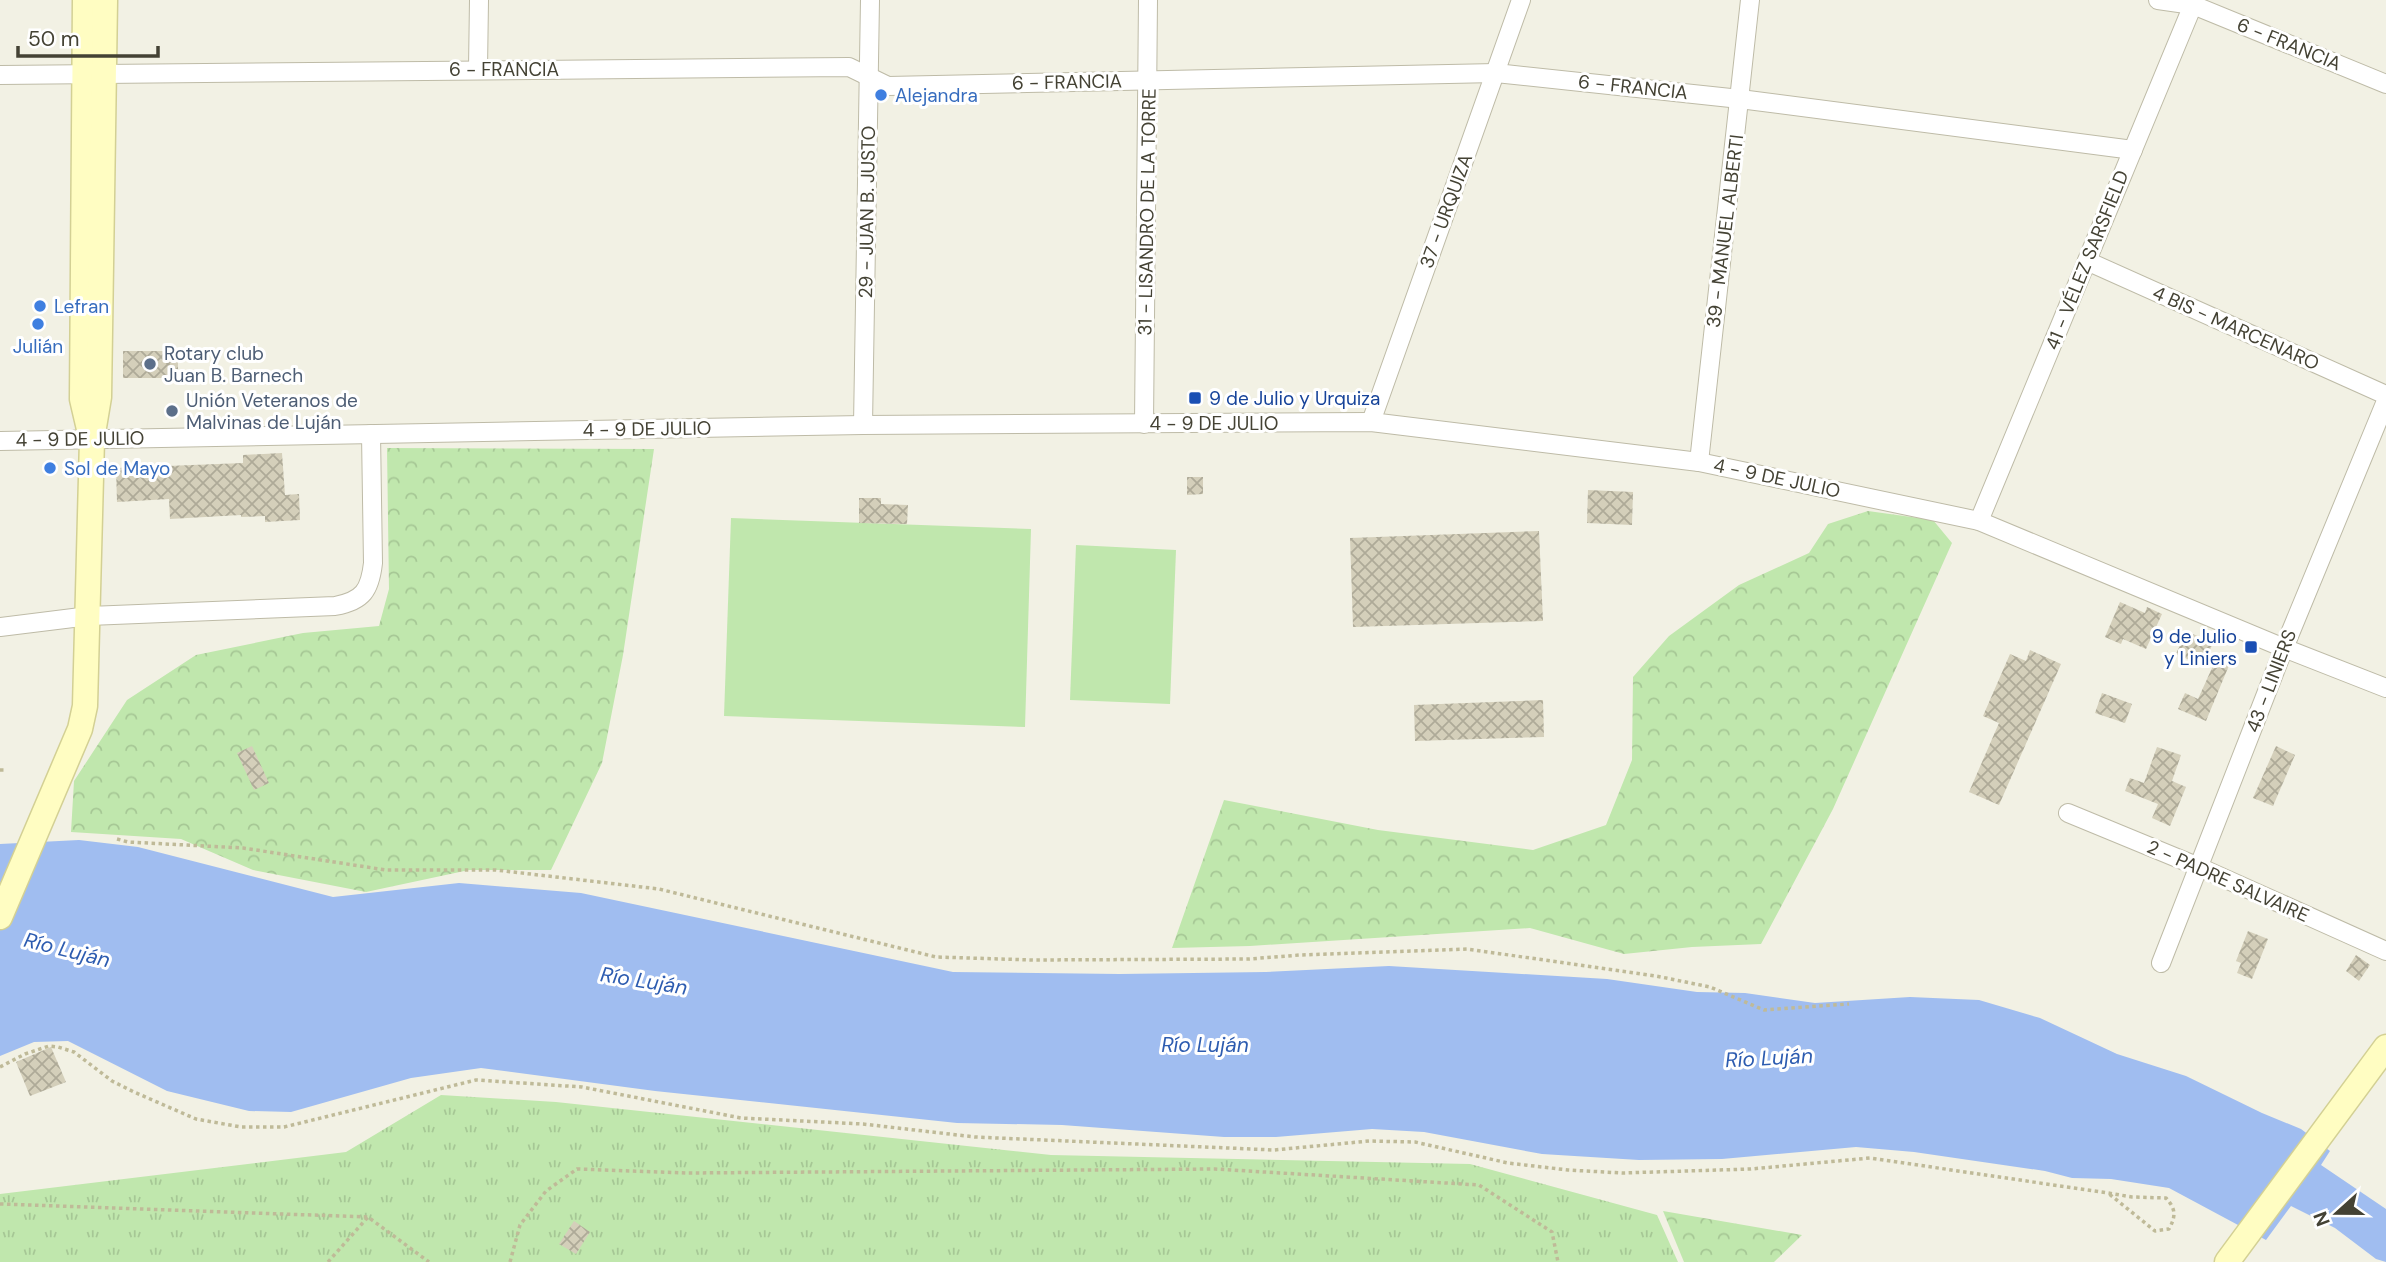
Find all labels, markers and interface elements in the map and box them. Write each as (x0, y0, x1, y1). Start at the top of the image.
street label: 6 - FRANCIA (2233, 12, 2345, 76)
scale bar (18, 14, 158, 58)
text: 50 m (28, 25, 79, 53)
street label: 6 - FRANCIA (449, 57, 559, 82)
street label: 6 - FRANCIA (1012, 69, 1123, 95)
street label: 6 - FRANCIA (1577, 69, 1689, 105)
place label: Alejandra (895, 83, 978, 108)
marker: Alejandra (873, 87, 889, 103)
street label: 31 - LISANDRO DE LA TORRE (1132, 88, 1162, 336)
street label: 29 - JUAN B. JUSTO (853, 125, 881, 299)
street label: 39 - MANUEL ALBERTI (1701, 133, 1749, 329)
street label: 37 - URQUIZA (1414, 150, 1478, 272)
street label: 41 - VÉLEZ SARSFIELD (2039, 166, 2135, 354)
street label: 4 BIS - MARCENARO (2149, 280, 2323, 376)
place label: Lefran (54, 294, 109, 319)
marker: Lefran (32, 298, 48, 314)
marker: Julián (30, 316, 46, 332)
place label: Julián (13, 334, 63, 359)
place label: Rotary club Juan B. Barnech (164, 341, 303, 388)
marker: Rotary club Juan B. Barnech (142, 356, 158, 372)
place label: 9 de Julio y Urquiza (1209, 386, 1380, 411)
place label: Unión Veteranos de Malvinas de Luján (186, 388, 358, 435)
marker: 9 de Julio y Urquiza (1187, 390, 1203, 406)
marker: Unión Veteranos de Malvinas de Luján (164, 403, 180, 419)
street label: 4 - 9 DE JULIO (1150, 411, 1278, 436)
street label: 4 - 9 DE JULIO (582, 415, 712, 443)
street label: 4 - 9 DE JULIO (15, 425, 145, 453)
street label: 4 - 9 DE JULIO (1711, 452, 1843, 504)
place label: Sol de Mayo (64, 456, 170, 481)
marker: Sol de Mayo (42, 460, 58, 476)
place label: 9 de Julio y Liniers (2152, 624, 2237, 671)
street label: 43 - LINIERS (2240, 626, 2302, 736)
marker: 9 de Julio y Liniers (2243, 639, 2259, 655)
street label: 2 - PADRE SALVAIRE (2143, 834, 2313, 928)
water label: Río Luján (21, 926, 113, 974)
water label: Río Luján (598, 960, 690, 1002)
water label: Río Luján (1161, 1031, 1249, 1059)
water label: Río Luján (1724, 1042, 1814, 1074)
north arrow (2302, 1178, 2372, 1248)
text: N (2307, 1208, 2336, 1230)

